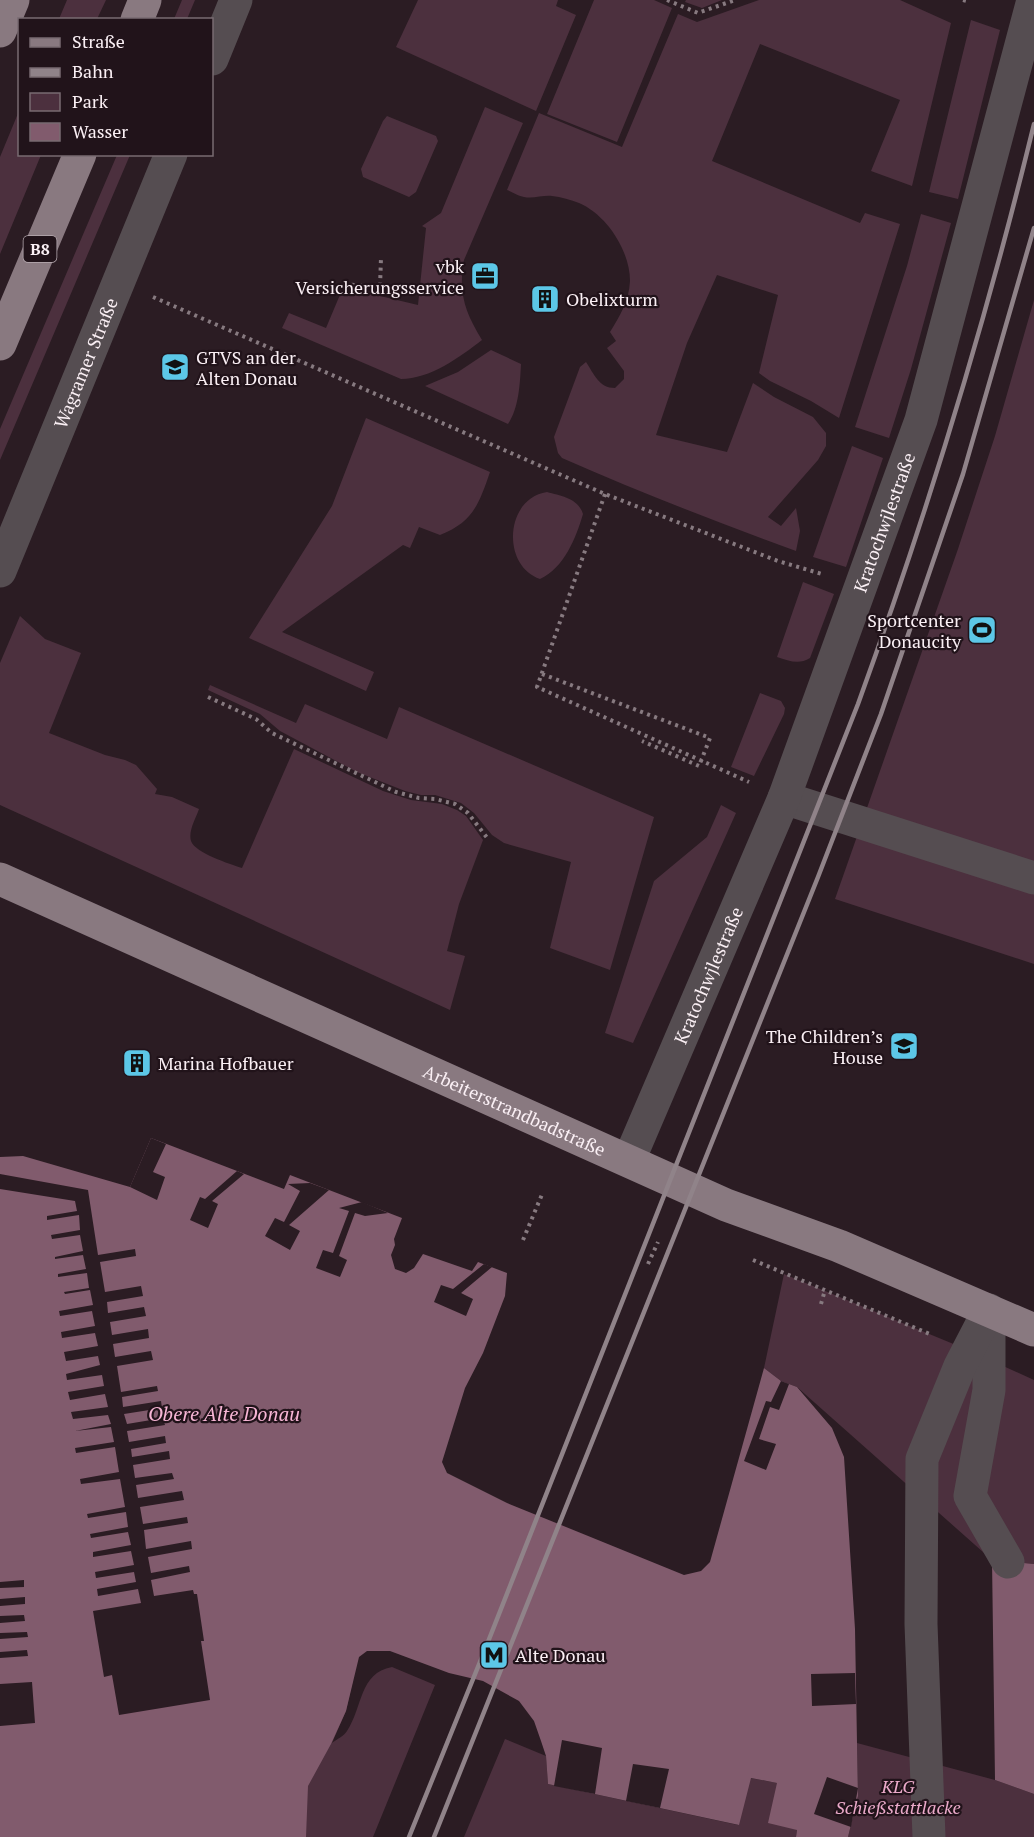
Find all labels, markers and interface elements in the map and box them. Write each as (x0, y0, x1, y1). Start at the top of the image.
legend (18, 18, 213, 156)
text: Straße (72, 29, 125, 53)
text: Bahn (72, 59, 114, 83)
text: Park (72, 89, 109, 113)
text: Wasser (72, 119, 128, 143)
road number: B8 (24, 236, 57, 262)
place label: vbk Versicherungsservice (295, 254, 465, 299)
office icon: vbk Versicherungsservice (469, 260, 501, 292)
building icon: Obelixturm (529, 283, 561, 315)
place label: Obelixturm (566, 287, 658, 311)
street label: Wagramer Straße (48, 294, 123, 432)
place label: GTVS an der Alten Donau (196, 345, 297, 390)
school or university icon: GTVS an der Alten Donau (159, 351, 191, 383)
street label: Kratochwjlestraße (848, 449, 920, 596)
place label: Sportcenter Donaucity (867, 608, 962, 653)
sports icon: Sportcenter Donaucity (966, 614, 998, 646)
street label: Kratochwjlestraße (668, 903, 748, 1048)
place label: The Children’s House (766, 1024, 883, 1069)
school or university icon: The Children’s House (888, 1030, 920, 1062)
building icon: Marina Hofbauer (121, 1047, 153, 1079)
place label: Marina Hofbauer (158, 1051, 294, 1075)
street label: Arbeiterstrandbadstraße (420, 1059, 609, 1161)
water label: Obere Alte Donau (148, 1400, 300, 1427)
metro station icon: Alte Donau (478, 1639, 510, 1671)
place label: Alte Donau (515, 1643, 606, 1667)
park label: KLG Schießstattlacke (835, 1774, 961, 1819)

